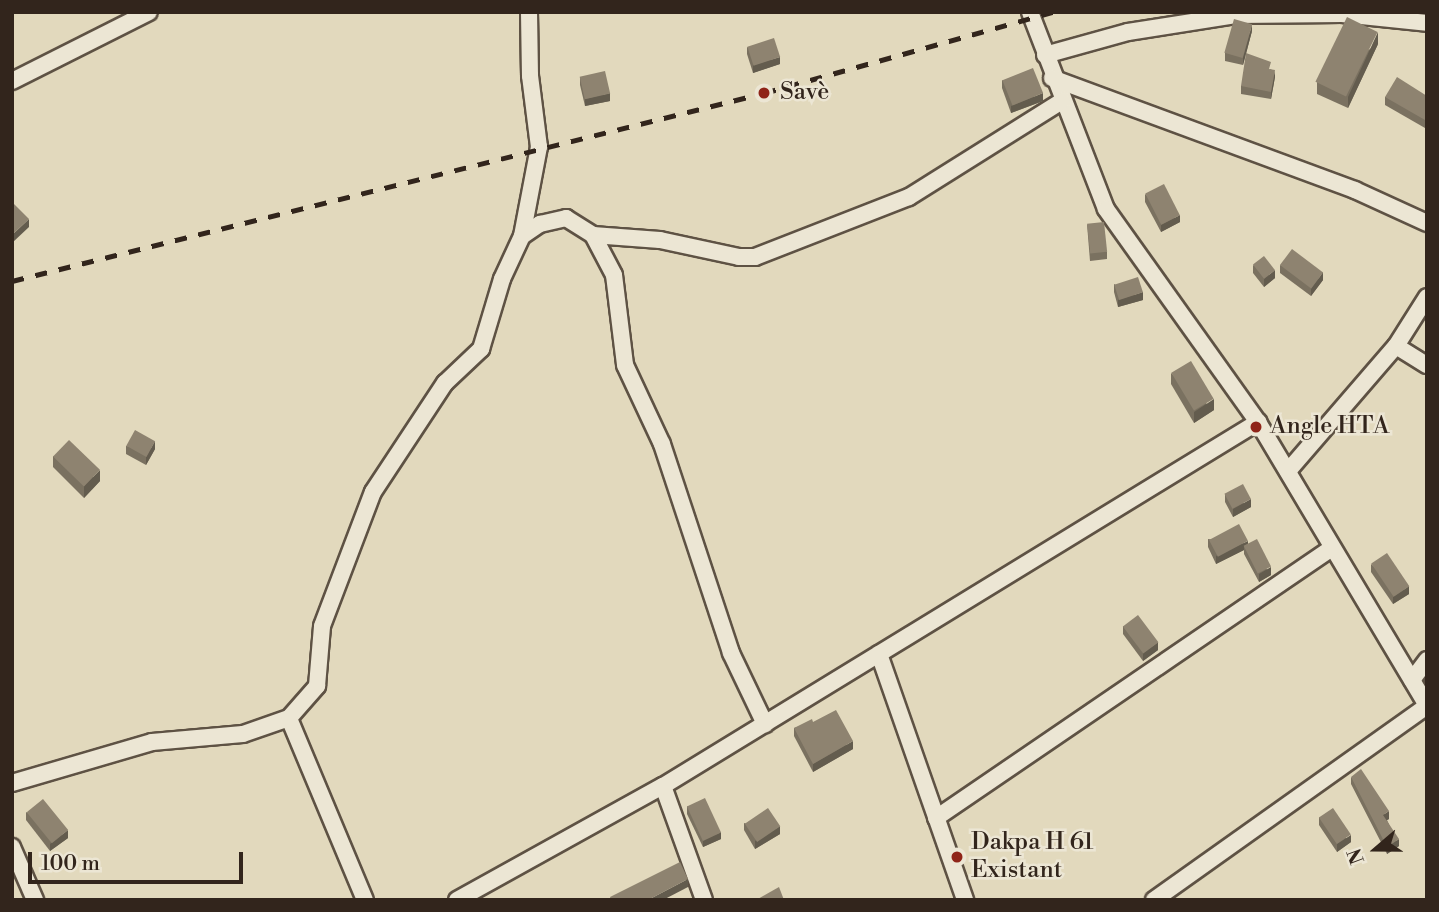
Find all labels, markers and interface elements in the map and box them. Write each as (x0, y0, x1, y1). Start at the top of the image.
place label: Savè (780, 79, 829, 107)
marker: Savè (754, 83, 774, 103)
place label: Angle HTA (1270, 413, 1389, 441)
marker: Angle HTA (1248, 419, 1264, 435)
north arrow (1341, 814, 1411, 884)
place label: Dakpa H 61 Existant (971, 829, 1094, 885)
scale bar (32, 838, 247, 882)
text: N (1342, 845, 1370, 867)
marker: Dakpa H 61 Existant (949, 849, 965, 865)
text: 100 m (41, 851, 100, 877)

